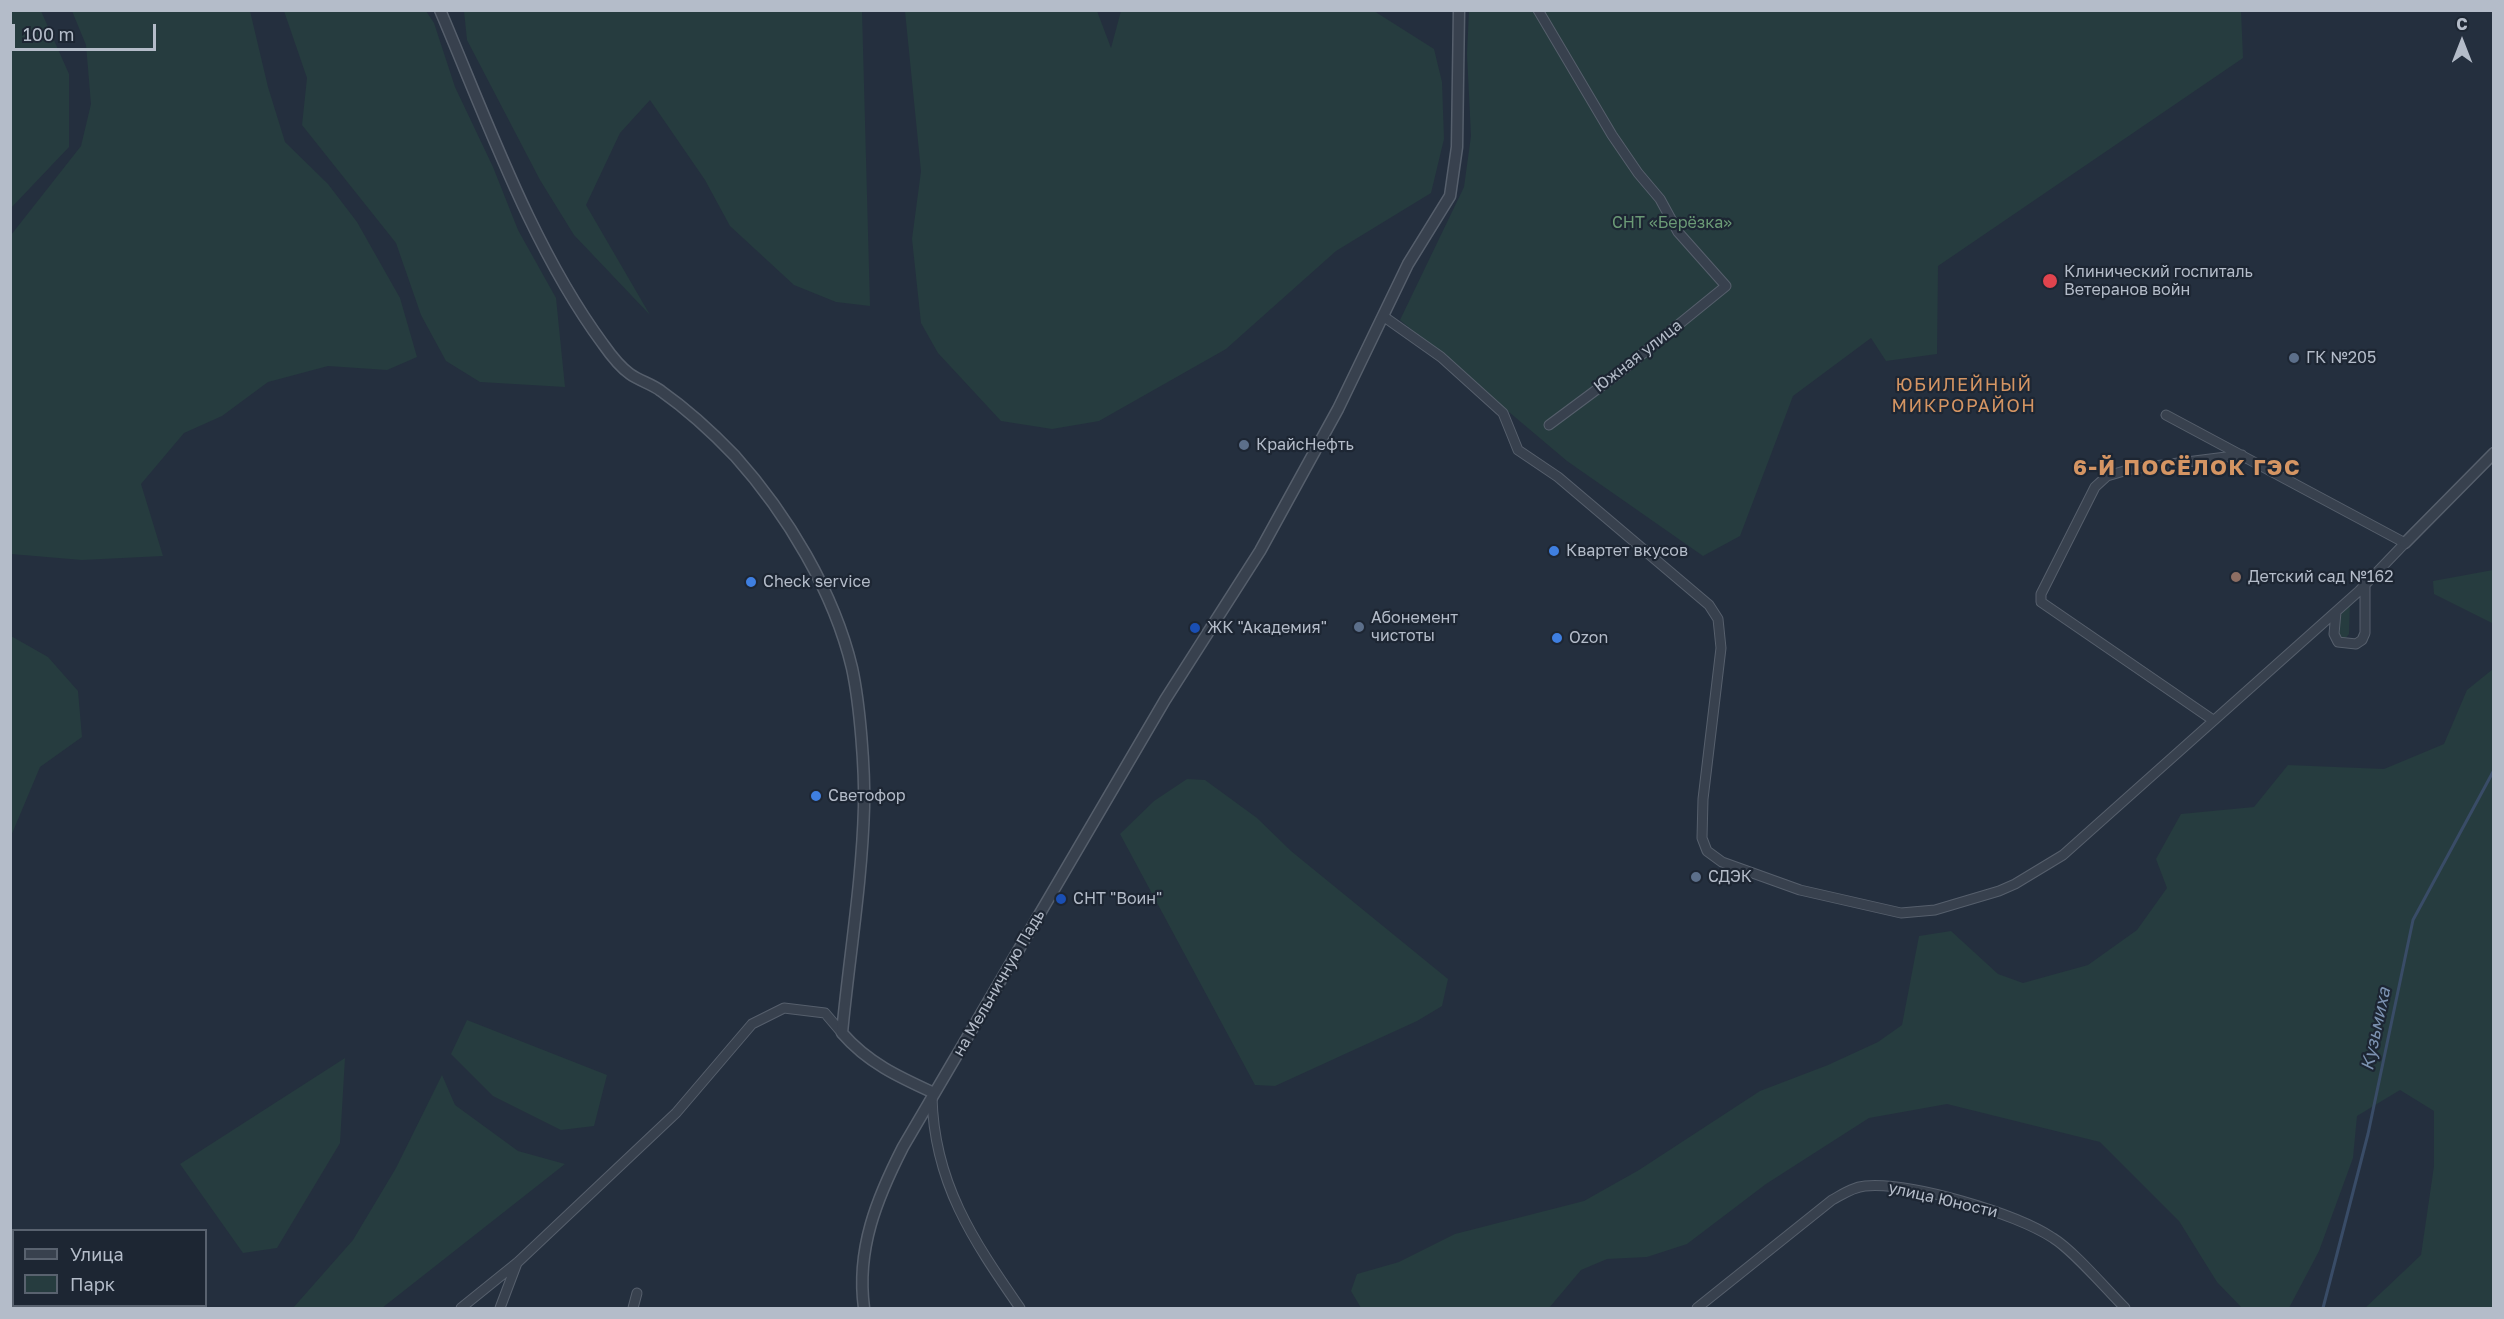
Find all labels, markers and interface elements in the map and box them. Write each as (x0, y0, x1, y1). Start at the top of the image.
scale bar (15, 12, 159, 50)
north arrow (2432, 12, 2492, 72)
text: С (2456, 14, 2468, 34)
text: 100 m (23, 23, 74, 45)
park label: СНТ «Берёзка» (1612, 213, 1732, 233)
place label: Клинический госпиталь Ветеранов войн (2064, 262, 2253, 300)
marker: Клинический госпиталь Ветеранов войн (2041, 272, 2059, 290)
street label: Южная улица (1590, 316, 1686, 396)
place label: ГК №205 (2306, 348, 2376, 368)
marker: ГК №205 (2287, 351, 2301, 365)
district label: ЮБИЛЕЙНЫЙ МИКРОРАЙОН (1892, 374, 2036, 416)
place label: КрайсНефть (1256, 435, 1354, 455)
marker: КрайсНефть (1237, 438, 1251, 452)
district label: 6-Й ПОСЁЛОК ГЭС (2073, 455, 2301, 481)
place label: Квартет вкусов (1566, 541, 1688, 561)
marker: Квартет вкусов (1547, 544, 1561, 558)
place label: Детский сад №162 (2248, 567, 2393, 587)
marker: Детский сад №162 (2229, 570, 2243, 584)
place label: Check service (763, 572, 870, 592)
marker: Check service (744, 575, 758, 589)
place label: Абонемент чистоты (1371, 608, 1458, 646)
place label: ЖК "Академия" (1207, 618, 1327, 638)
marker: Абонемент чистоты (1352, 620, 1366, 634)
marker: ЖК "Академия" (1188, 621, 1202, 635)
place label: Ozon (1569, 628, 1608, 648)
marker: Ozon (1550, 631, 1564, 645)
place label: Светофор (828, 786, 906, 806)
marker: Светофор (809, 789, 823, 803)
place label: СДЭК (1708, 867, 1752, 887)
marker: СДЭК (1689, 870, 1703, 884)
place label: СНТ "Воин" (1073, 889, 1162, 909)
marker: СНТ "Воин" (1054, 892, 1068, 906)
street label: на Мельничную Падь (949, 906, 1049, 1060)
water label: Кузьмиха (2357, 986, 2395, 1072)
street label: улица Юности (1886, 1178, 2000, 1222)
legend (12, 1229, 207, 1307)
text: Улица (70, 1243, 124, 1265)
text: Парк (70, 1273, 115, 1295)

